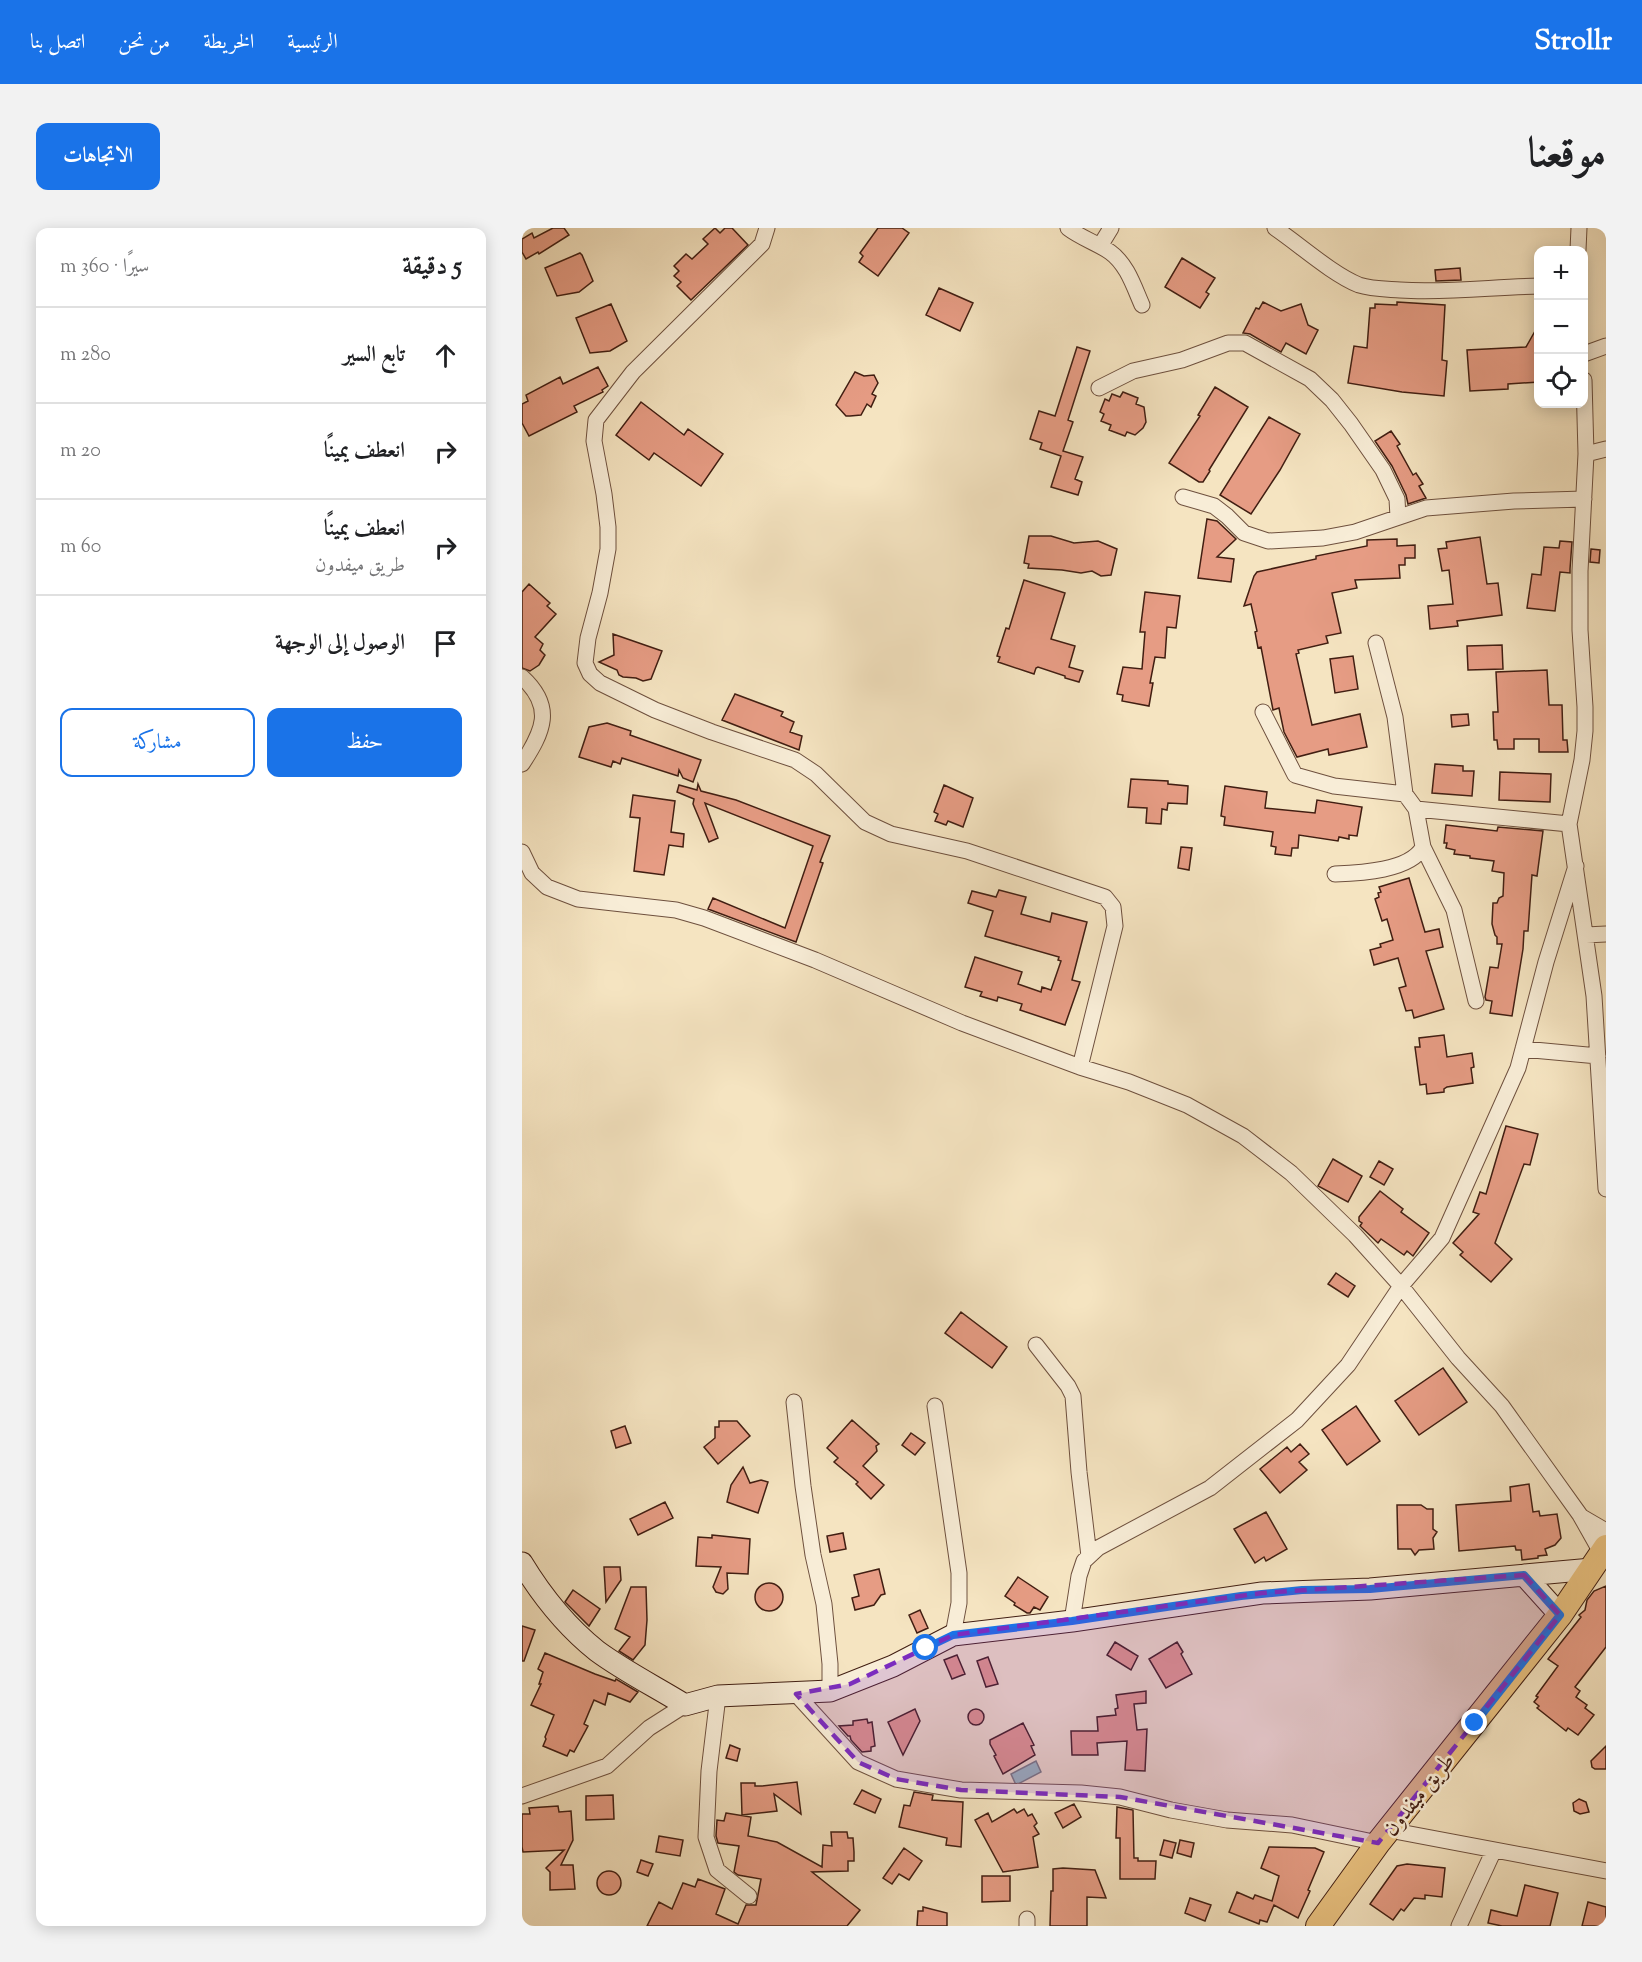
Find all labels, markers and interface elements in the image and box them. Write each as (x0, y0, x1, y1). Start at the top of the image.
text: Strollr (1534, 22, 1612, 62)
text: اتصل بنا (30, 28, 85, 58)
text: من نحن (118, 28, 170, 58)
text: الخريطة (203, 28, 254, 58)
text: الرئيسية (287, 28, 338, 58)
button: الاتجاهات (36, 123, 160, 190)
text: موقعنا (1528, 126, 1606, 186)
map controls (1534, 246, 1588, 408)
button: + (1534, 246, 1588, 300)
text: 5 دقيقة (402, 249, 462, 286)
text: سيرًا · 360 m (60, 253, 149, 282)
button: − (1534, 300, 1588, 354)
icon: ahead (429, 339, 462, 372)
text: تابع السير (343, 340, 405, 372)
text: 280 m (60, 341, 111, 370)
button: locate (1534, 354, 1588, 408)
icon: right (429, 435, 462, 468)
text: انعطف يمينًا (324, 436, 405, 468)
text: 20 m (60, 437, 101, 466)
text: انعطف يمينًا (324, 514, 405, 546)
icon: right (429, 531, 462, 564)
text: 60 m (60, 533, 101, 562)
text: طريق ميفدون (315, 552, 405, 581)
icon: arrive (429, 627, 462, 660)
text: الوصول إلى الوجهة (275, 628, 405, 660)
button: مشاركة (60, 708, 255, 777)
button: حفظ (267, 708, 462, 777)
route start (912, 1634, 938, 1660)
route end (1461, 1709, 1487, 1735)
street label: طريق ميفدون (1377, 1747, 1464, 1844)

